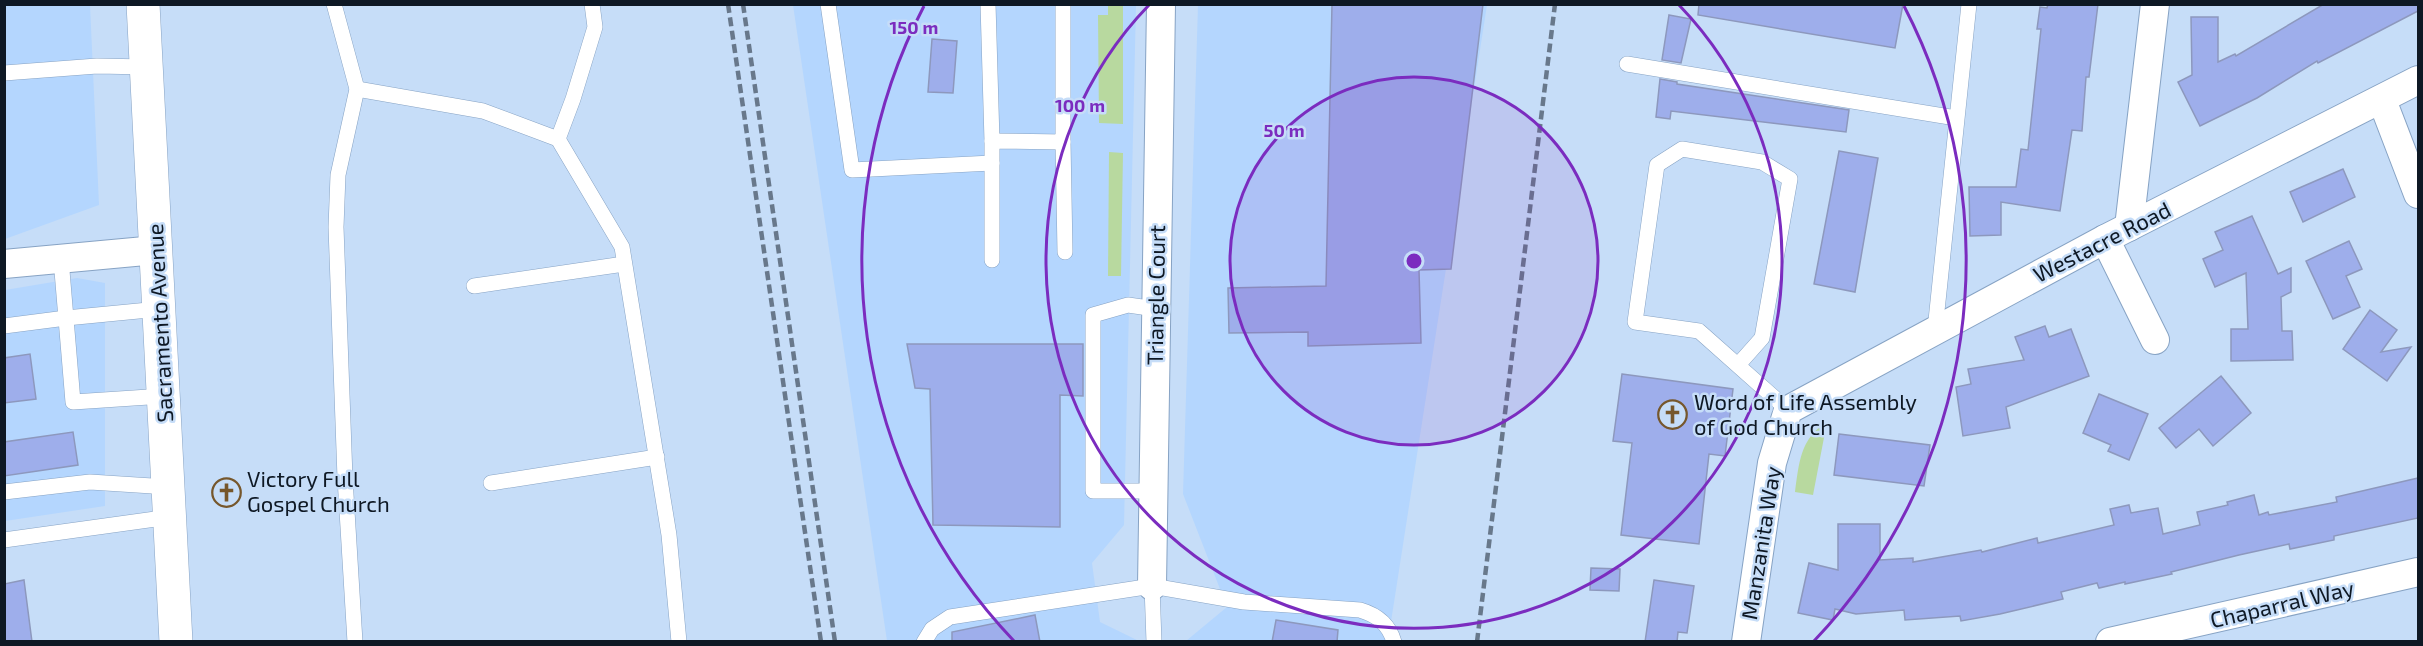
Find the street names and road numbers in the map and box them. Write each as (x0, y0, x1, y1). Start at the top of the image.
street label: Westacre Road (2029, 195, 2175, 287)
street label: Sacramento Avenue (141, 223, 177, 423)
street label: Triangle Court (1141, 225, 1169, 365)
street label: Manzanita Way (1735, 464, 1785, 621)
street label: Chaparral Way (2207, 574, 2357, 632)

